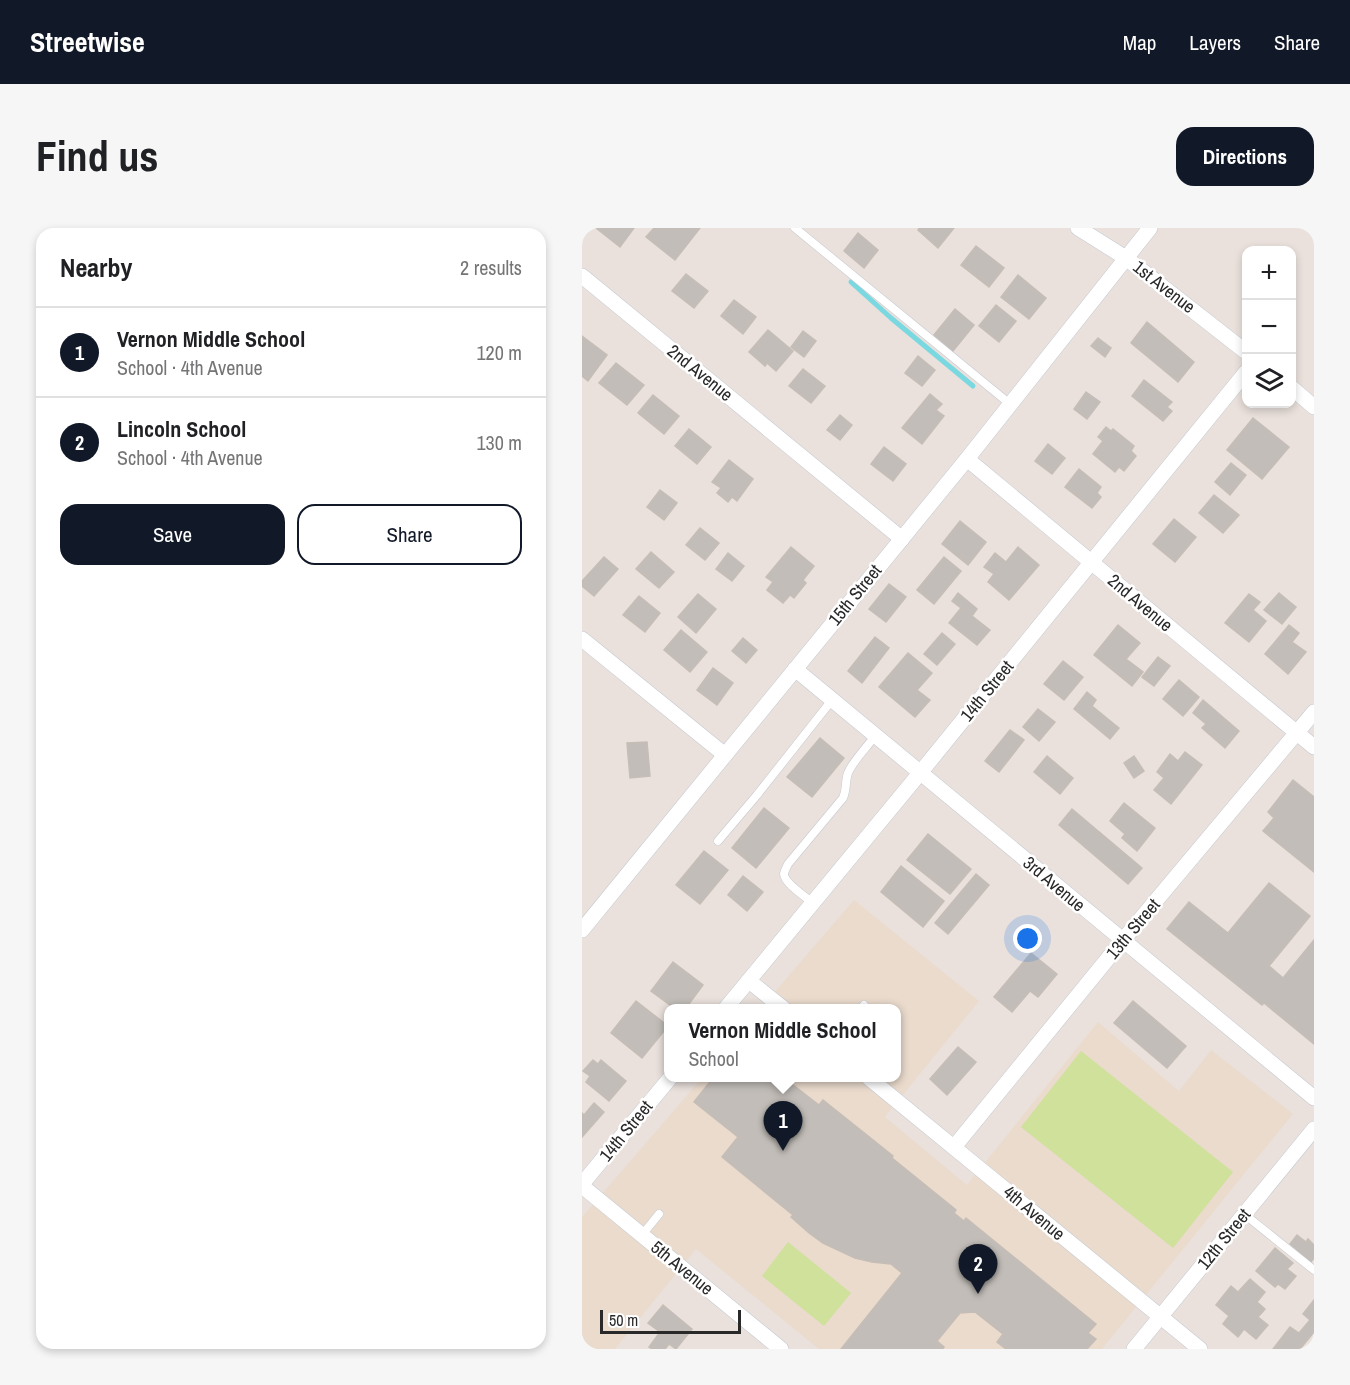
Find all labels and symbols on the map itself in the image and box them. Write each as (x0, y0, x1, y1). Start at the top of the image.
street label: 1st Avenue (1128, 254, 1201, 319)
street label: 2nd Avenue (662, 338, 738, 407)
street label: 15th Street (822, 559, 887, 631)
street label: 2nd Avenue (1103, 568, 1178, 637)
street label: 14th Street (954, 655, 1019, 727)
street label: 3rd Avenue (1018, 850, 1091, 917)
street label: 13th Street (1100, 893, 1165, 964)
your location (1013, 924, 1042, 953)
street label: 14th Street (593, 1095, 658, 1167)
pin: 1 (764, 1102, 802, 1151)
street label: 4th Avenue (998, 1179, 1071, 1246)
street label: 12th Street (1191, 1203, 1256, 1275)
street label: 5th Avenue (646, 1235, 719, 1300)
pin: 2 (958, 1244, 998, 1294)
scale bar (600, 1307, 741, 1334)

